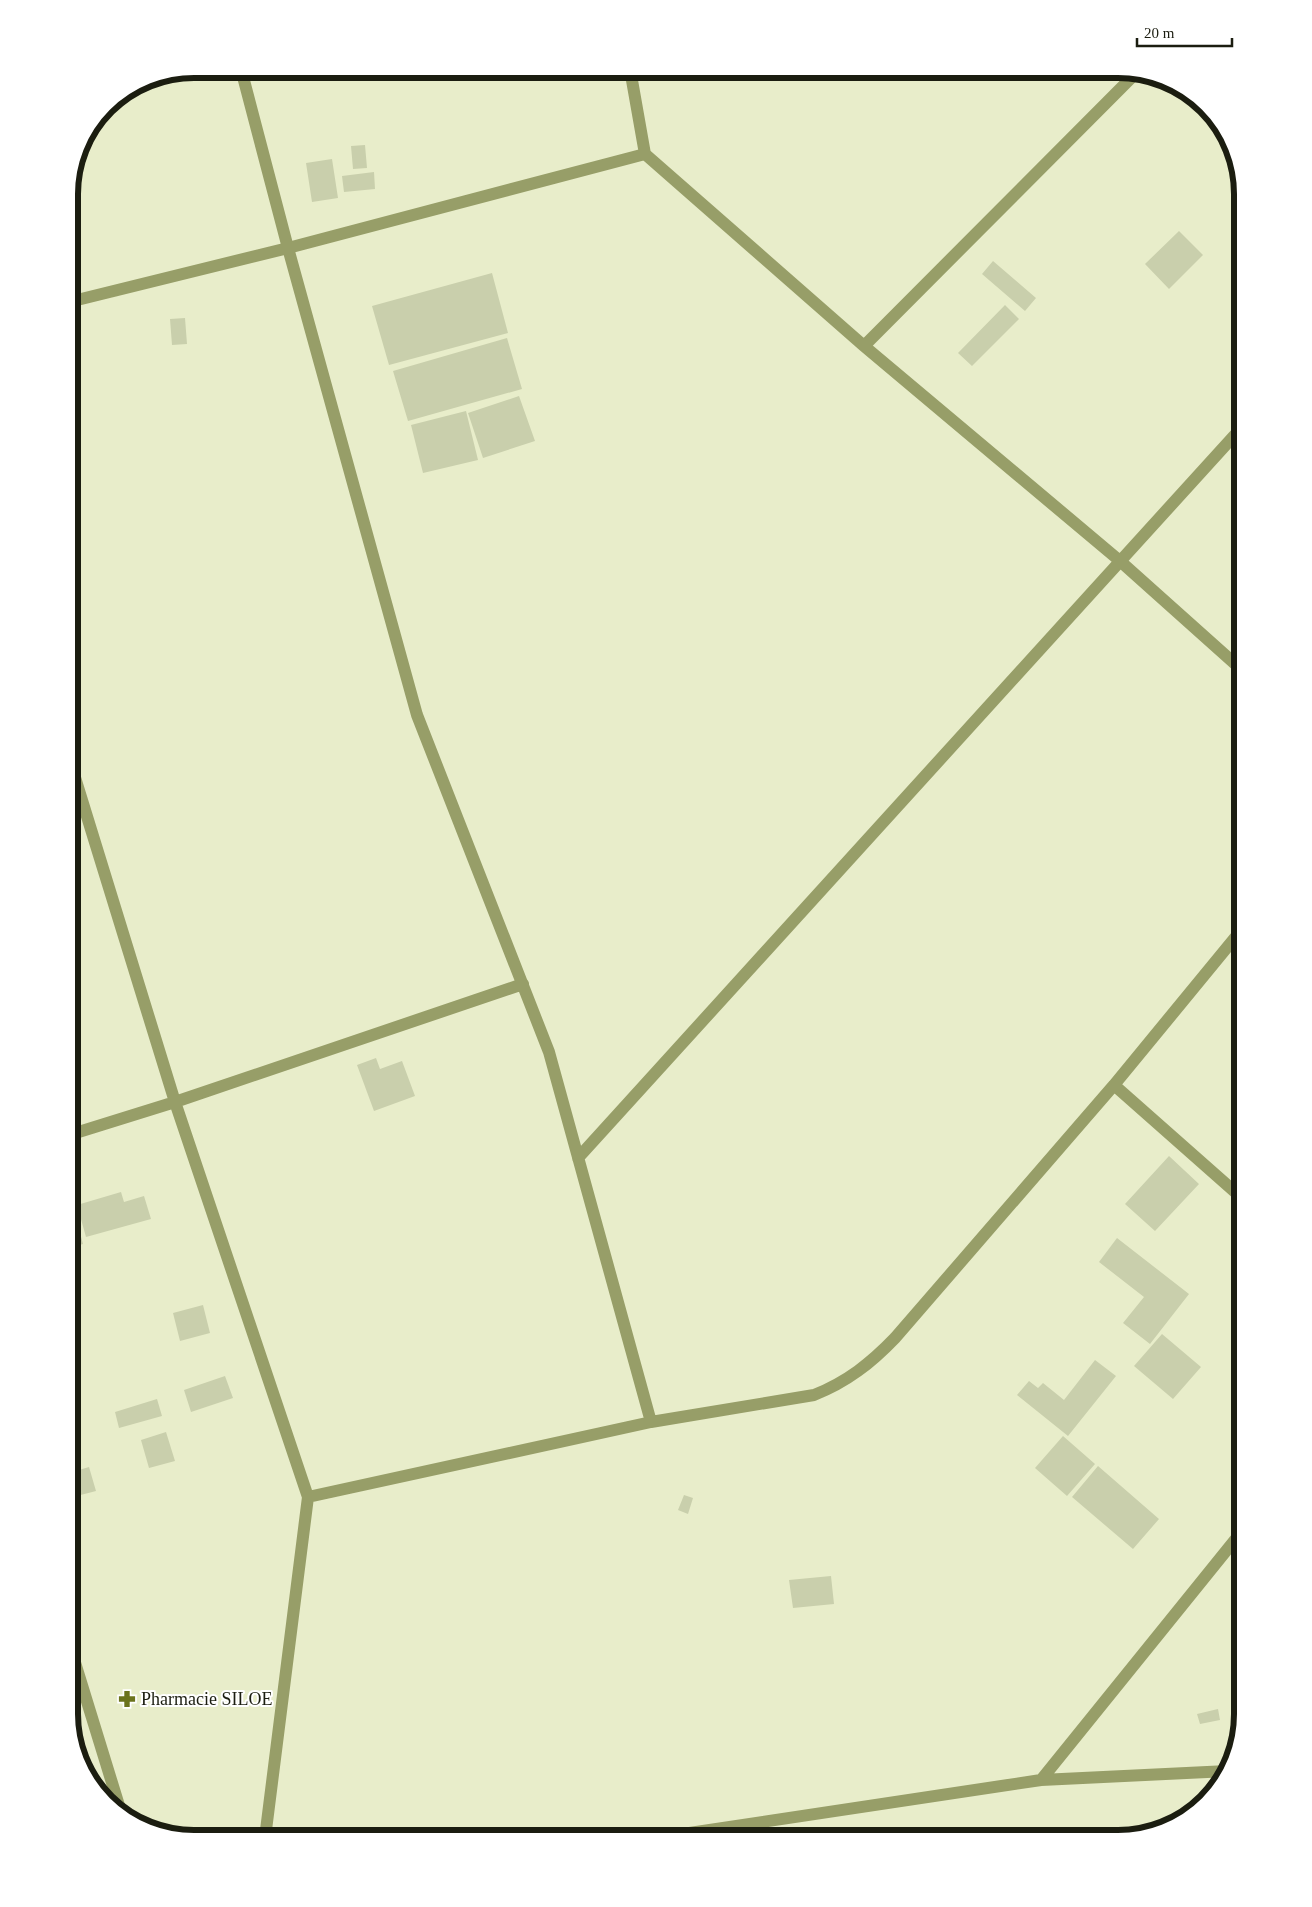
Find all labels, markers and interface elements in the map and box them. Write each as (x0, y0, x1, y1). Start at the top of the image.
scale bar (1137, 15, 1232, 47)
text: 20 m (1144, 25, 1175, 41)
pharmacy icon: Pharmacie SILOE (117, 1689, 137, 1709)
place label: Pharmacie SILOE (141, 1689, 272, 1709)

